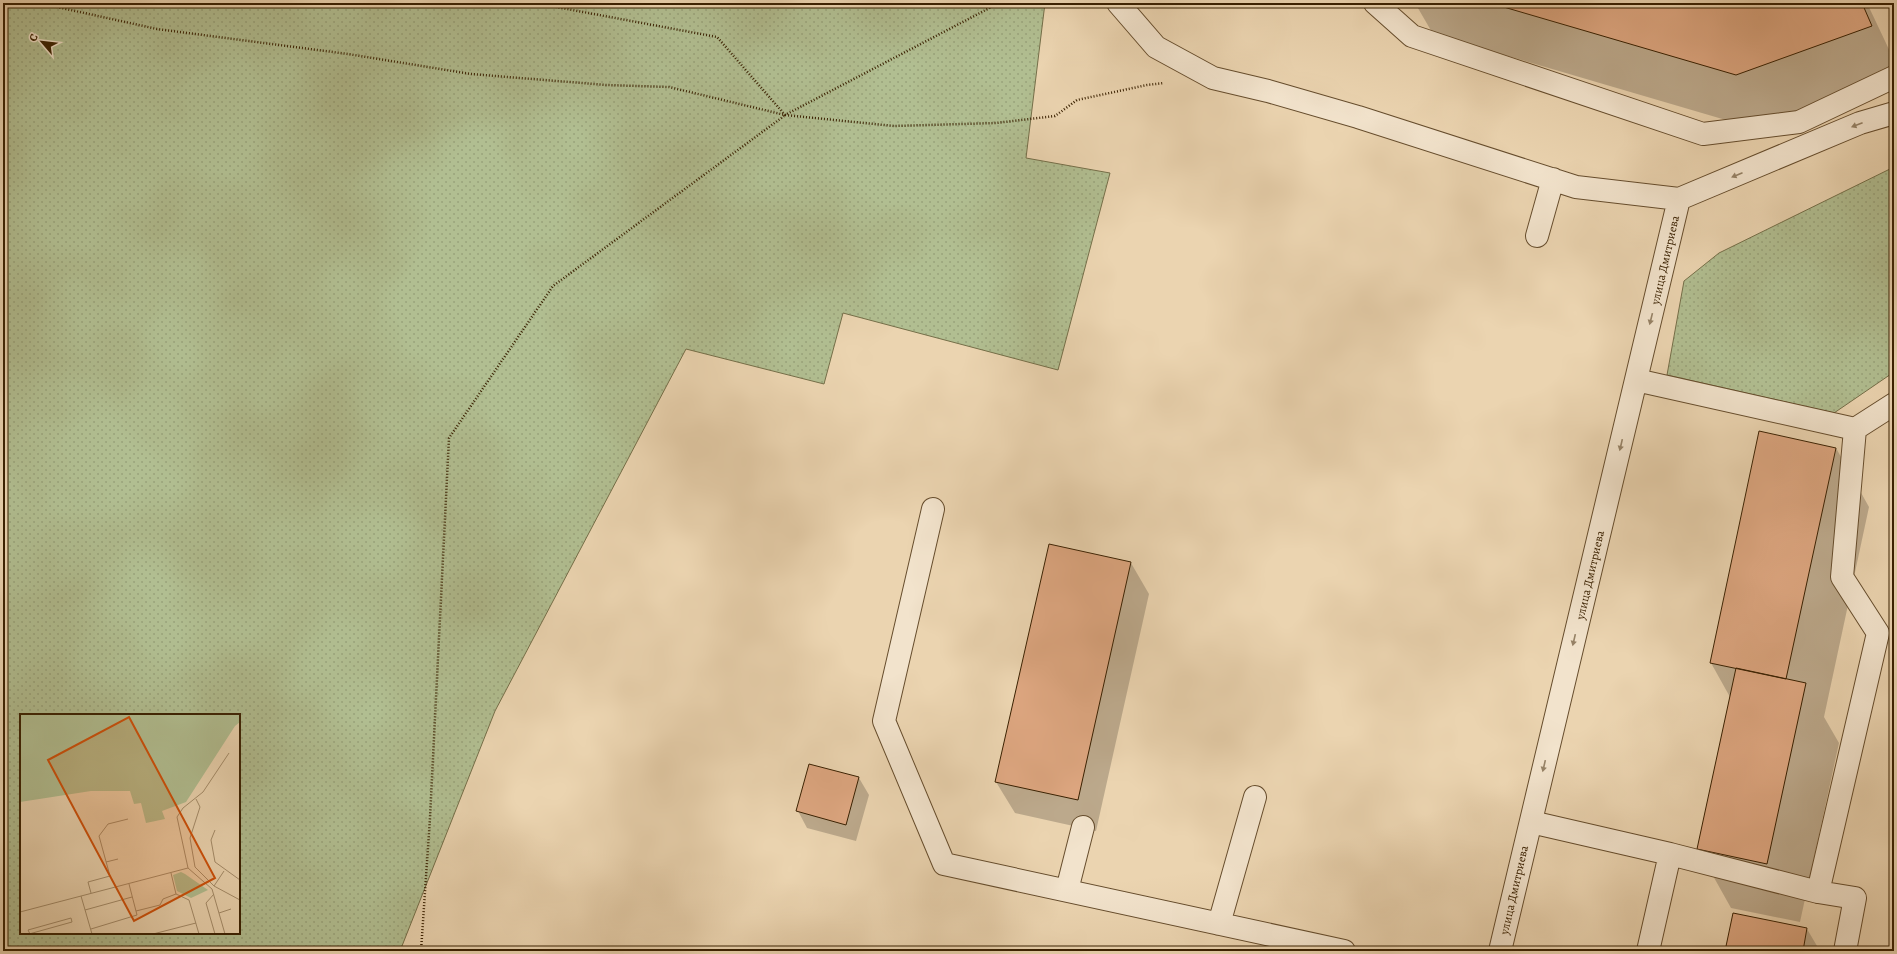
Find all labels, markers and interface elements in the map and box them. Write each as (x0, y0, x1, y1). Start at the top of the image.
north arrow (22, 22, 62, 62)
text: С (25, 31, 42, 44)
one-way arrow (1850, 122, 1862, 128)
one-way arrow (1730, 172, 1742, 178)
street label: улица Дмитриева (1647, 213, 1683, 307)
one-way arrow (1648, 313, 1654, 325)
one-way arrow (1617, 439, 1623, 451)
street label: улица Дмитриева (1572, 528, 1608, 622)
one-way arrow (1571, 633, 1577, 646)
inset map (20, 714, 240, 934)
one-way arrow (1541, 760, 1547, 772)
street label: улица Дмитриева (1496, 843, 1532, 937)

